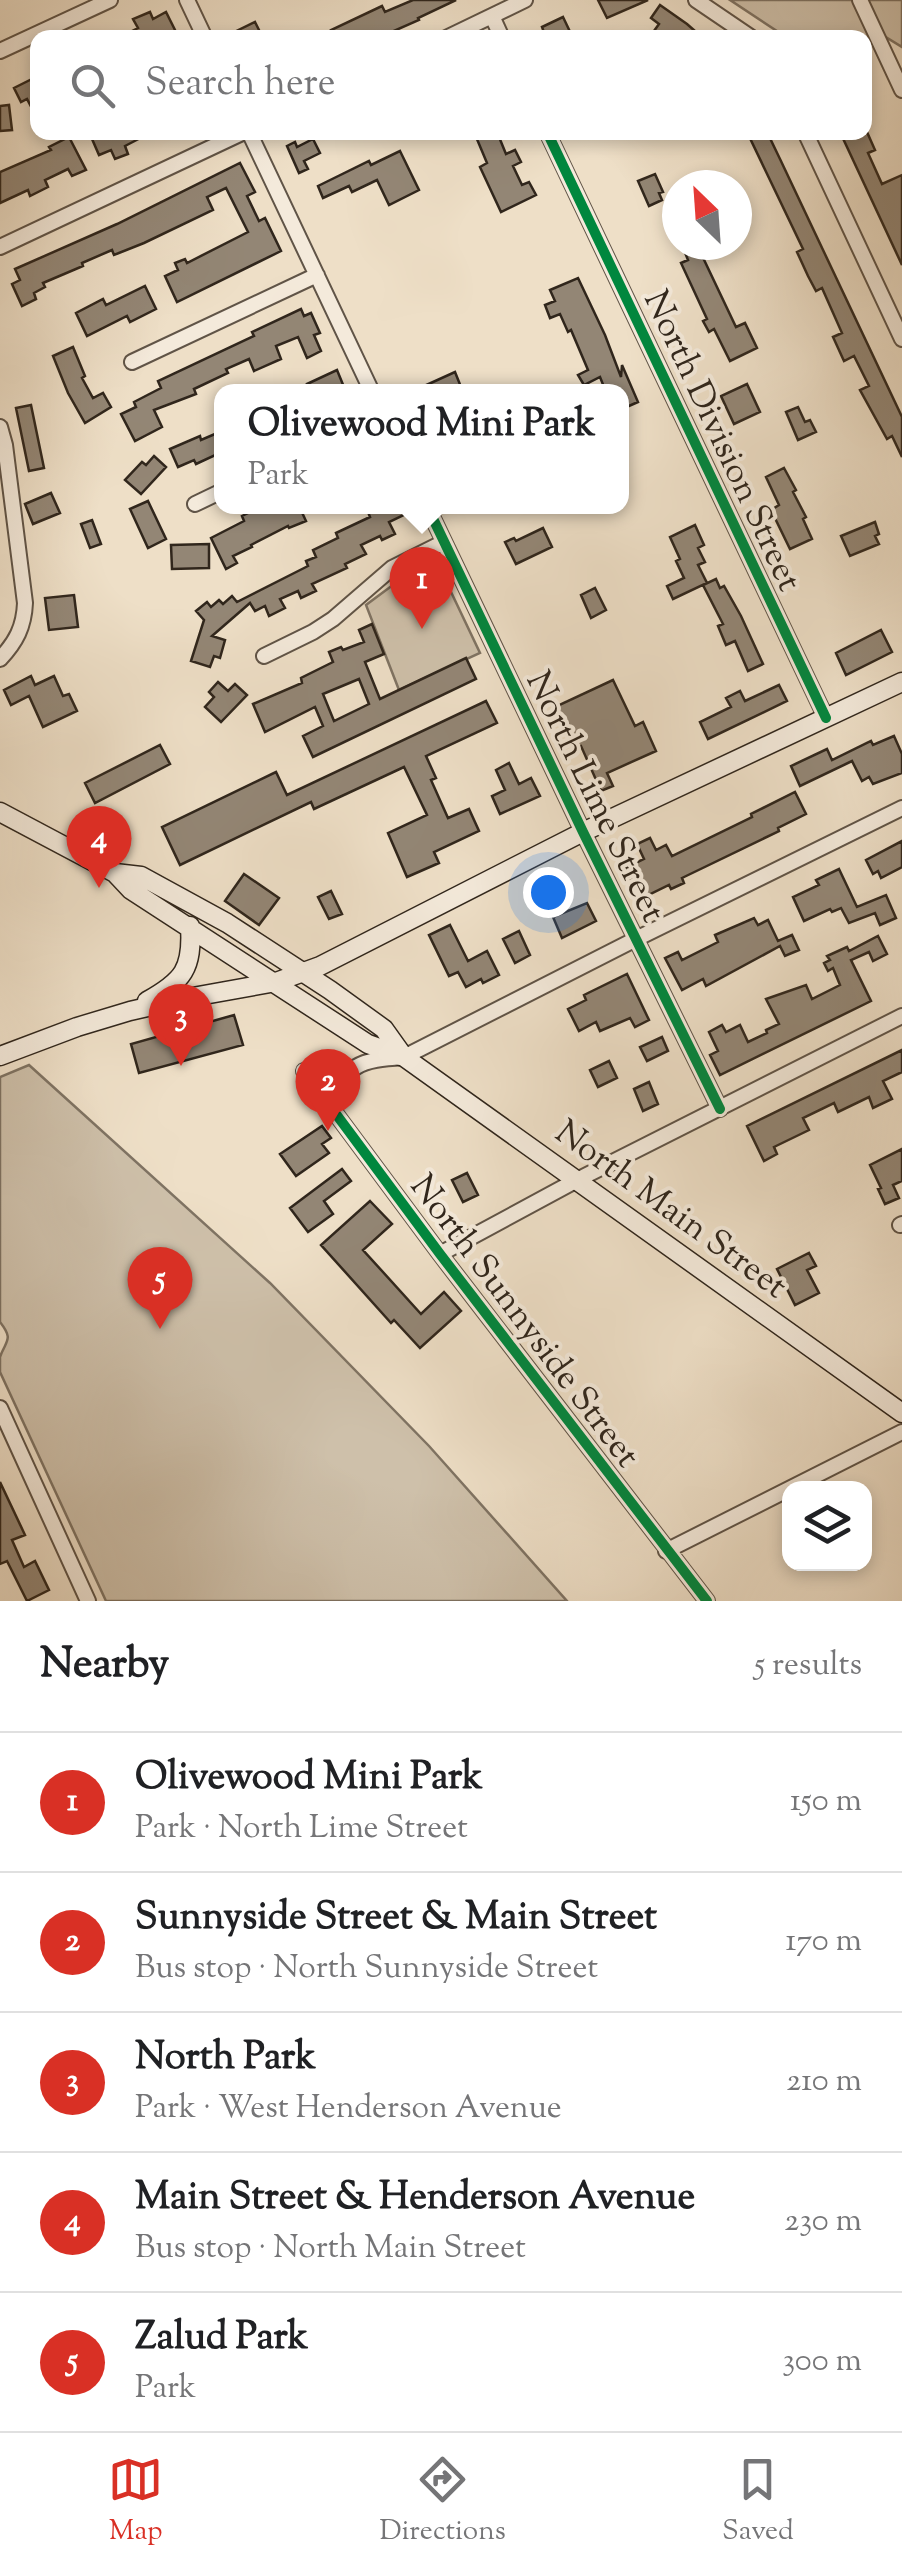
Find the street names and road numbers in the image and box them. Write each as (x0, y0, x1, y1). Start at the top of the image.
street label: North Division Street (629, 283, 813, 600)
street label: North Lime Street (511, 663, 677, 932)
street label: North Main Street (543, 1109, 797, 1313)
street label: North Sunnyside Street (396, 1165, 651, 1479)

